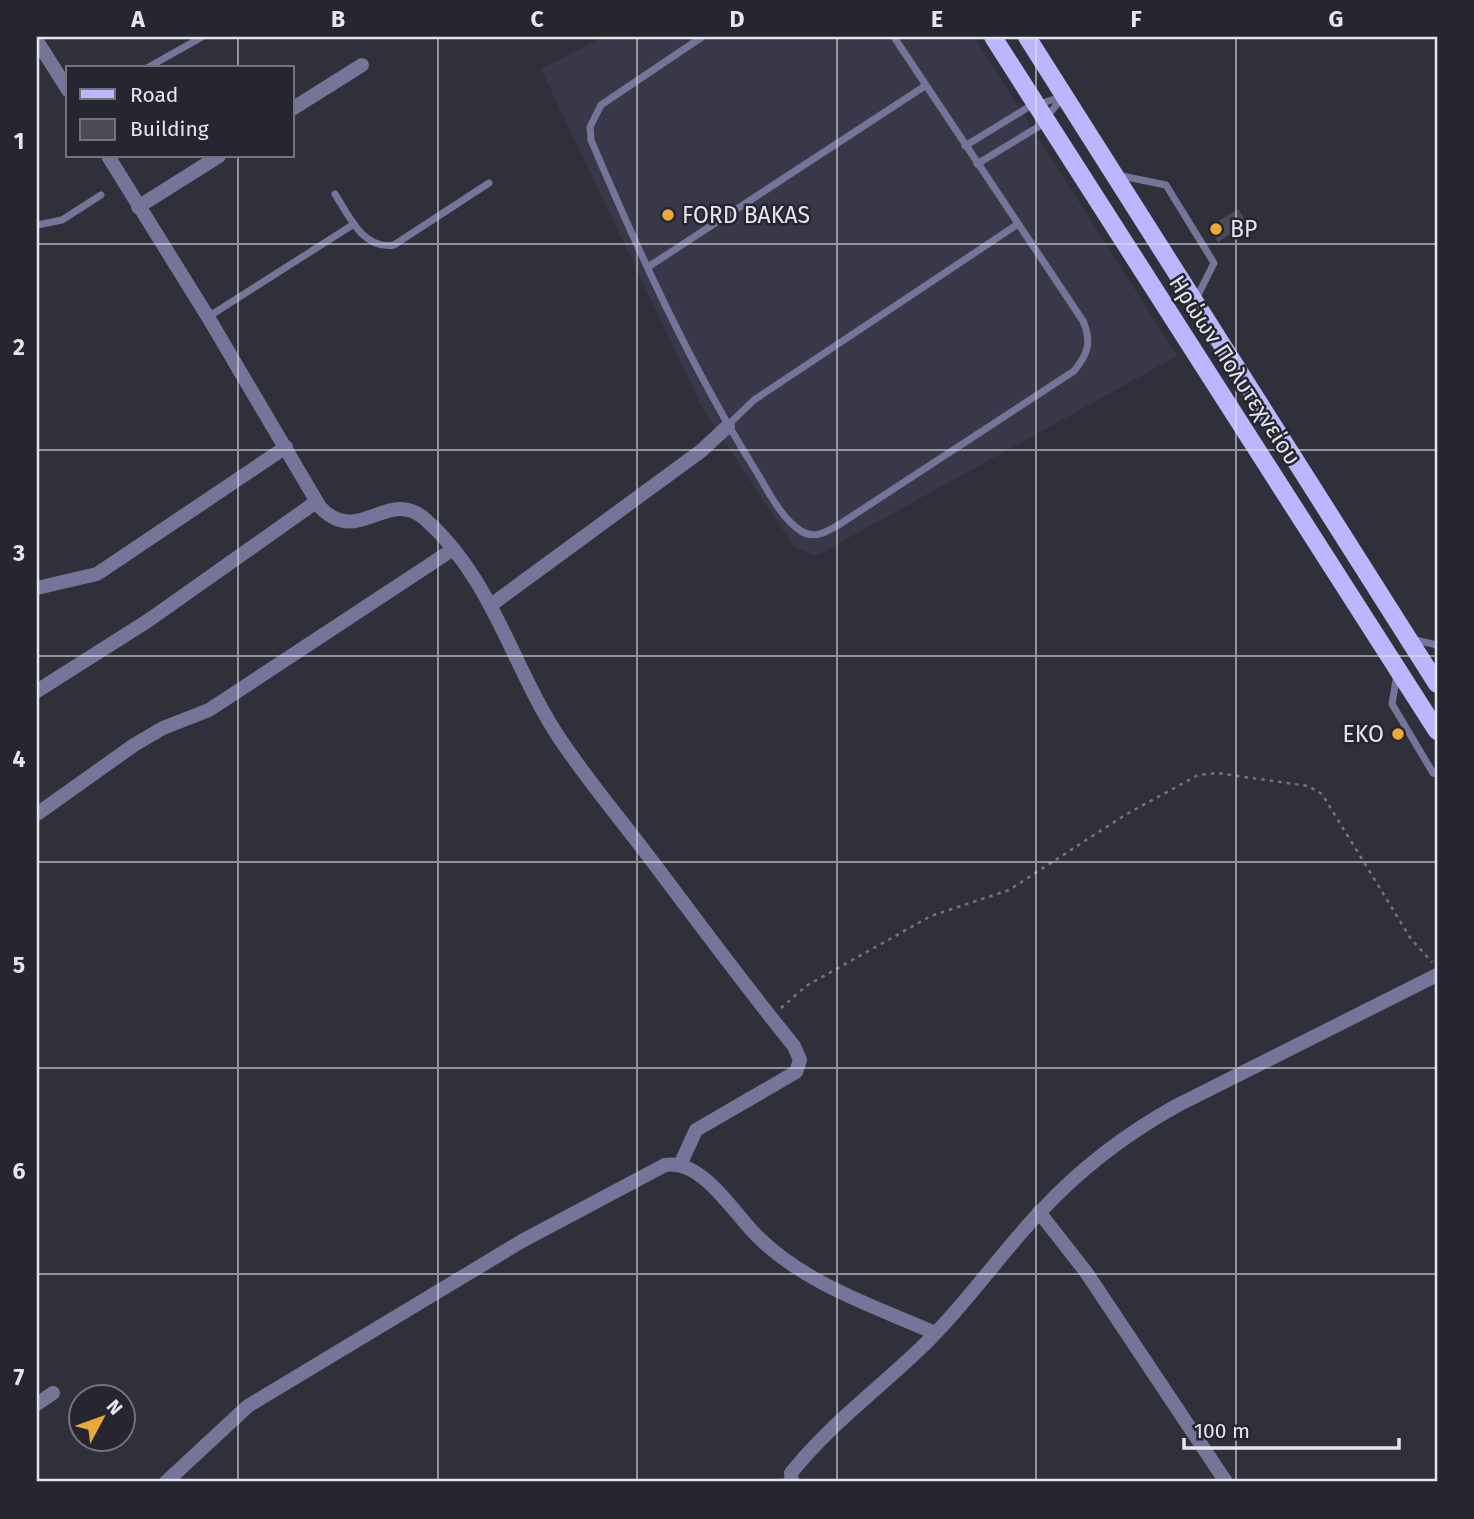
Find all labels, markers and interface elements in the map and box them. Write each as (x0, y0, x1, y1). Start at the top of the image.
text: A (130, 5, 145, 33)
text: B (331, 5, 345, 33)
text: C (530, 5, 544, 33)
text: D (730, 5, 745, 33)
text: E (931, 5, 943, 33)
text: F (1130, 5, 1142, 33)
text: G (1329, 5, 1343, 33)
legend (66, 66, 294, 158)
text: Road (130, 82, 178, 108)
text: Building (130, 116, 209, 142)
text: 1 (14, 127, 24, 155)
place label: FORD BAKAS (682, 201, 810, 229)
marker: FORD BAKAS (660, 207, 676, 223)
place label: BP (1230, 215, 1257, 243)
marker: BP (1208, 221, 1224, 237)
street label: Ηρώων Πολυτεχνείου (1163, 270, 1307, 470)
text: 2 (13, 333, 25, 361)
text: 3 (12, 539, 25, 567)
place label: EKO (1343, 720, 1384, 748)
marker: EKO (1390, 726, 1406, 742)
text: 4 (13, 745, 26, 773)
text: 5 (13, 951, 25, 979)
text: 6 (13, 1157, 26, 1185)
text: 7 (14, 1363, 25, 1391)
north arrow (66, 1382, 136, 1452)
text: N (102, 1395, 127, 1419)
scale bar (1184, 1407, 1399, 1451)
text: 100 m (1194, 1418, 1250, 1444)

